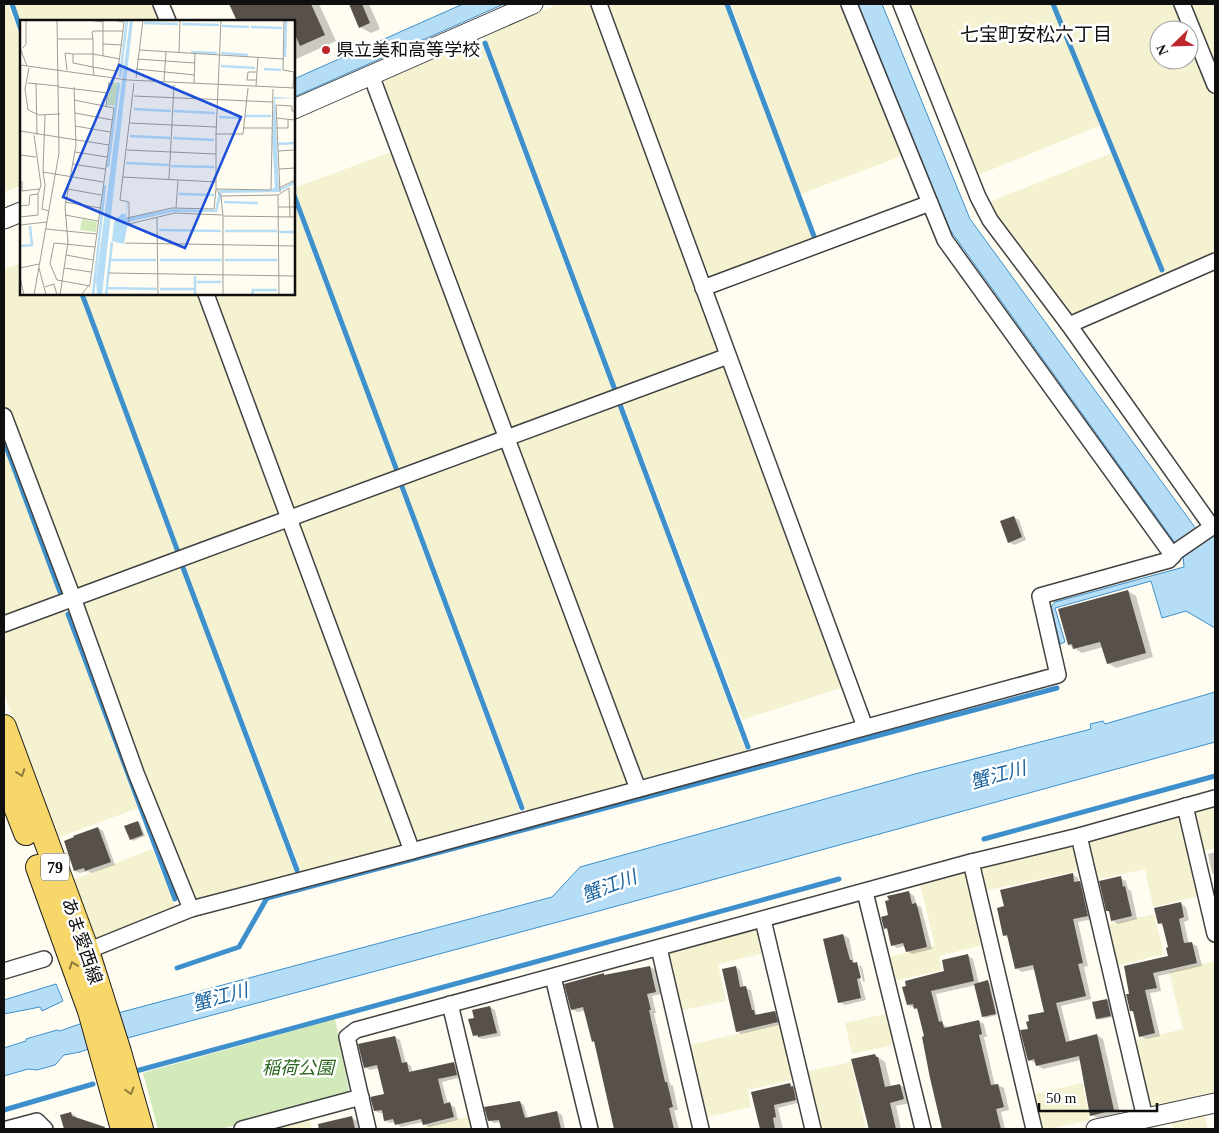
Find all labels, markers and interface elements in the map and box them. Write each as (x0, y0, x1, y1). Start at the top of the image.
inset map (20, 20, 295, 295)
north arrow (1149, 20, 1199, 70)
district label: 七宝町安松六丁目 (960, 24, 1112, 45)
place label: 県立美和高等学校 (336, 40, 480, 60)
text: N (1154, 42, 1171, 57)
marker: 県立美和高等学校 (320, 44, 332, 56)
water label: 蟹江川 (968, 757, 1030, 793)
one-way arrow (15, 768, 25, 777)
road number: 79 (41, 854, 69, 880)
water label: 蟹江川 (579, 865, 641, 906)
street label: あま愛西線 (58, 895, 106, 987)
one-way arrow (69, 961, 79, 970)
water label: 蟹江川 (190, 979, 252, 1015)
park label: 稲荷公園 (262, 1058, 337, 1078)
scale bar (1039, 1080, 1156, 1112)
one-way arrow (124, 1086, 135, 1095)
text: 50 m (1046, 1090, 1077, 1106)

